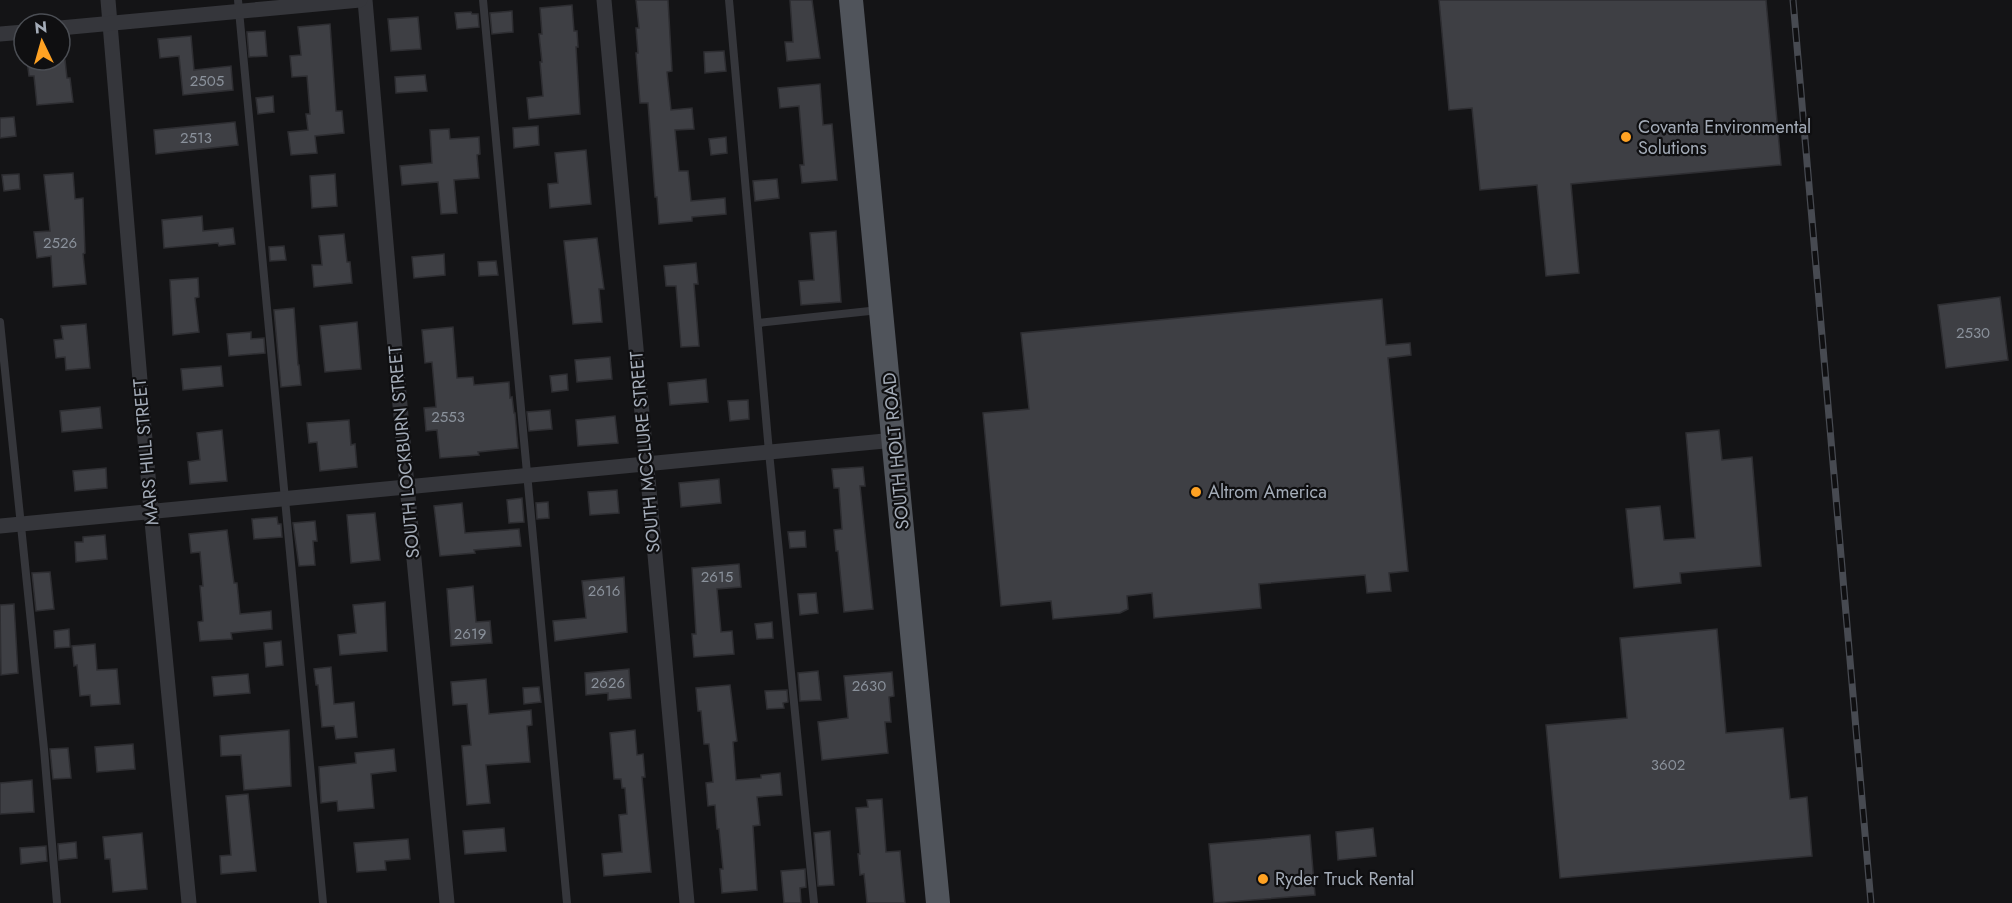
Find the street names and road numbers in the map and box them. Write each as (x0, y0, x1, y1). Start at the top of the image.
street label: SOUTH LOCKBURN STREET (382, 344, 426, 559)
street label: SOUTH MCCLURE STREET (623, 349, 667, 554)
street label: SOUTH HOLT ROAD (876, 371, 916, 531)
street label: MARS HILL STREET (127, 377, 165, 526)

